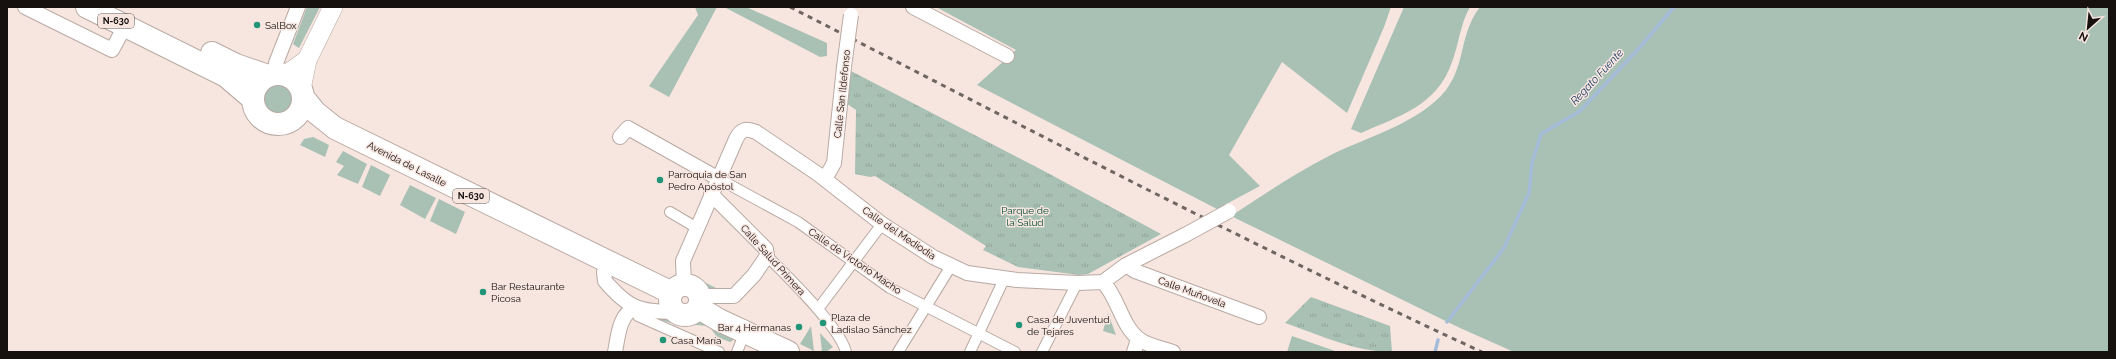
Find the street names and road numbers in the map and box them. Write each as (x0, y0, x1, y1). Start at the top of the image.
road number: N-630 (98, 14, 134, 28)
street label: Calle San Ildefonso (832, 49, 852, 139)
street label: Avenida de Lasalle (366, 139, 448, 189)
road number: N-630 (453, 189, 489, 203)
street label: Calle del Mediodía (860, 204, 938, 262)
street label: Calle Salud Primera (738, 222, 808, 298)
street label: Calle de Victorio Macho (806, 226, 904, 296)
street label: Calle Muñovela (1156, 275, 1228, 309)

